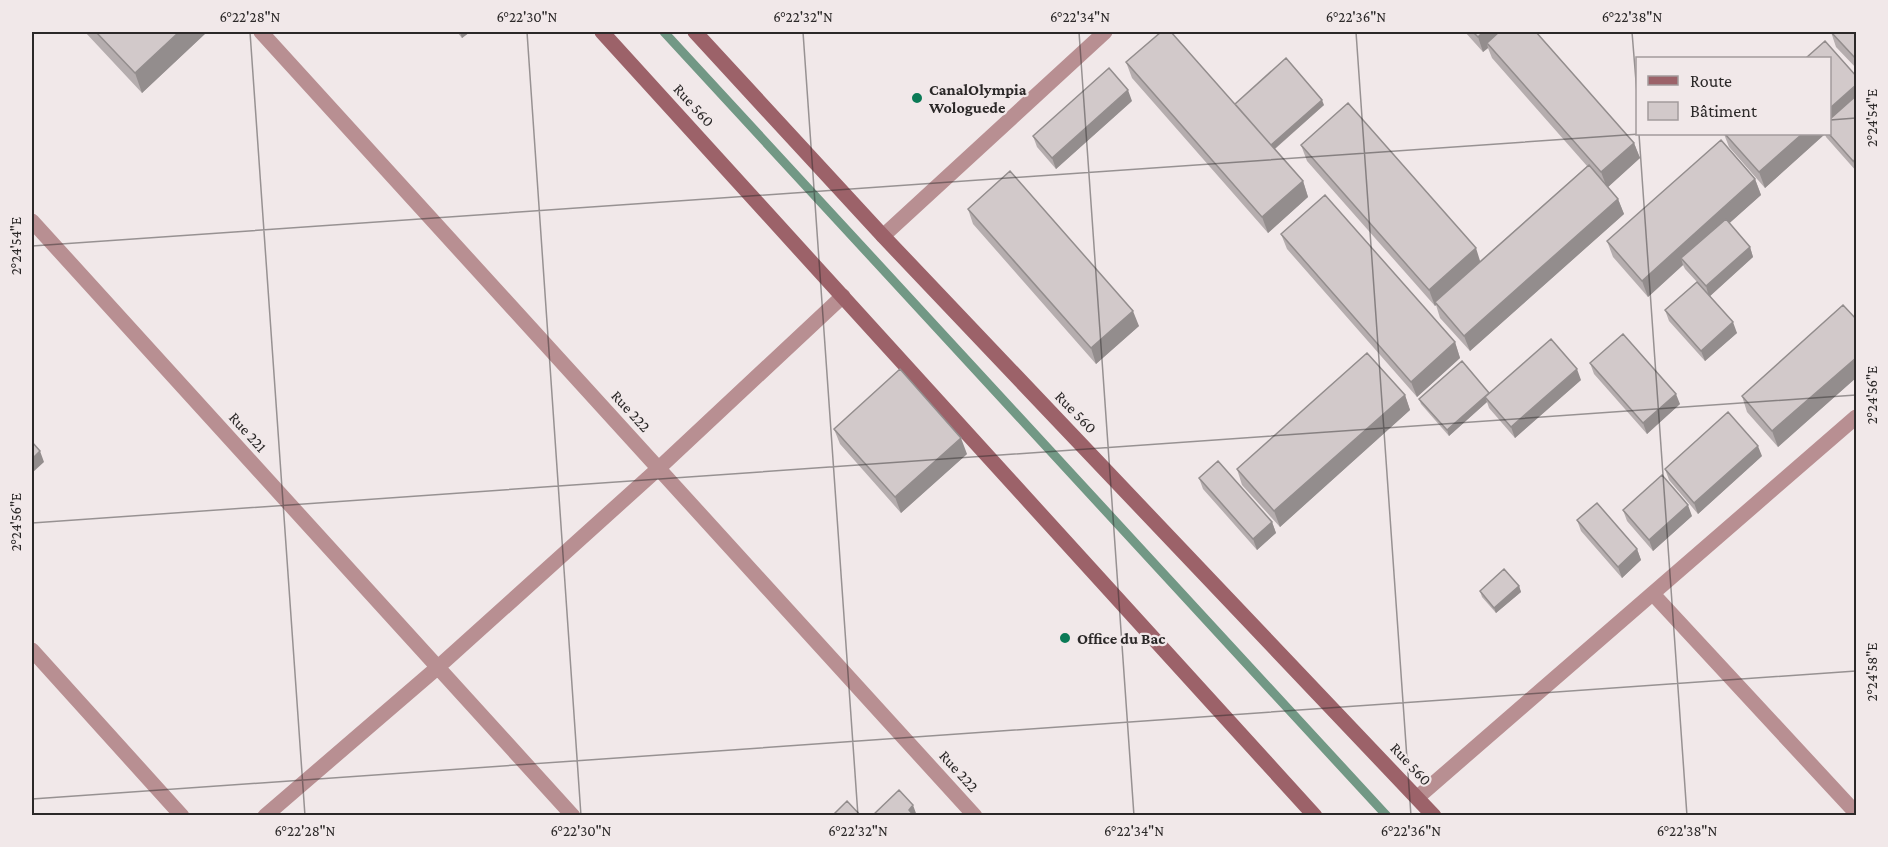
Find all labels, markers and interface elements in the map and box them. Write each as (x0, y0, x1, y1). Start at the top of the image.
text: 6°22'28"N (220, 9, 281, 25)
text: 6°22'30"N (497, 9, 558, 25)
text: 6°22'32"N (773, 9, 833, 25)
text: 6°22'34"N (1050, 9, 1110, 25)
text: 6°22'36"N (1326, 9, 1386, 25)
text: 6°22'38"N (1602, 9, 1662, 25)
legend (1636, 57, 1831, 135)
text: Route (1690, 71, 1732, 91)
street label: Rue 560 (670, 80, 718, 130)
place label: CanalOlympia Wologuede (928, 81, 1027, 116)
text: 2°24'54"E (1864, 89, 1880, 147)
marker: CanalOlympia Wologuede (910, 91, 924, 105)
text: Bâtiment (1690, 101, 1758, 121)
text: 2°24'54"E (8, 217, 24, 275)
text: 2°24'56"E (1864, 366, 1880, 424)
street label: Rue 222 (608, 387, 654, 436)
street label: Rue 560 (1052, 387, 1100, 437)
street label: Rue 221 (226, 409, 270, 455)
text: 2°24'56"E (8, 493, 24, 551)
place label: Office du Bac (1077, 630, 1165, 647)
marker: Office du Bac (1058, 631, 1072, 645)
text: 2°24'58"E (1864, 643, 1880, 701)
street label: Rue 560 (1387, 739, 1435, 789)
street label: Rue 222 (936, 747, 982, 796)
text: 6°22'28"N (275, 823, 336, 839)
text: 6°22'30"N (551, 823, 612, 839)
text: 6°22'32"N (828, 823, 888, 839)
text: 6°22'34"N (1104, 823, 1164, 839)
text: 6°22'36"N (1381, 823, 1441, 839)
text: 6°22'38"N (1657, 823, 1717, 839)

